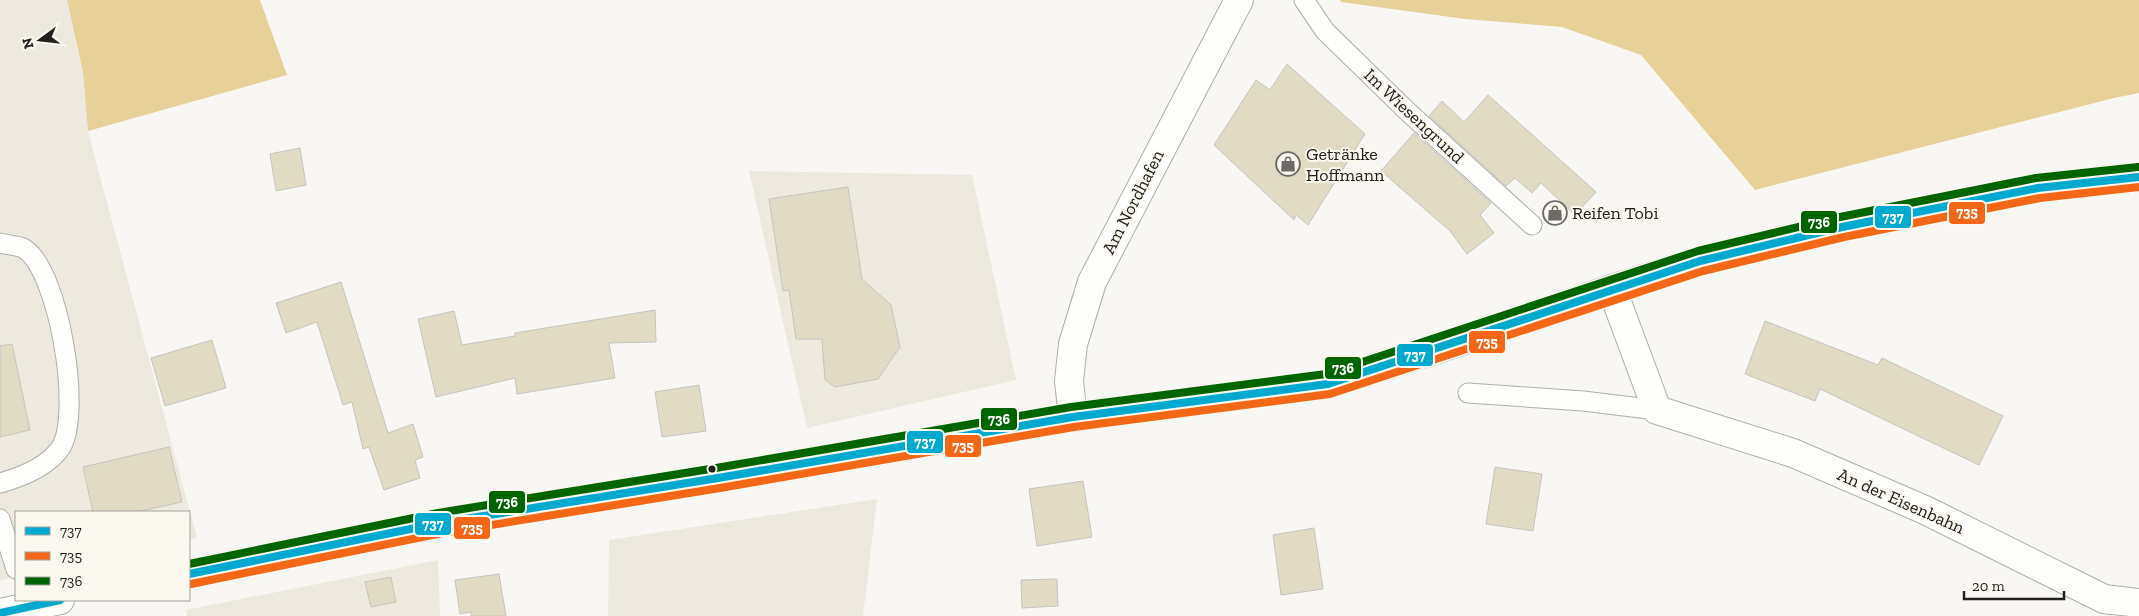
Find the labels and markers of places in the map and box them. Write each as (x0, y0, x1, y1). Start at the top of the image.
place label: Getränke Hoffmann (1306, 143, 1385, 186)
shop icon: Getränke Hoffmann (1275, 151, 1301, 177)
shop icon: Reifen Tobi (1542, 200, 1568, 226)
place label: Reifen Tobi (1572, 202, 1658, 224)
unlabelled marker (707, 464, 717, 474)

